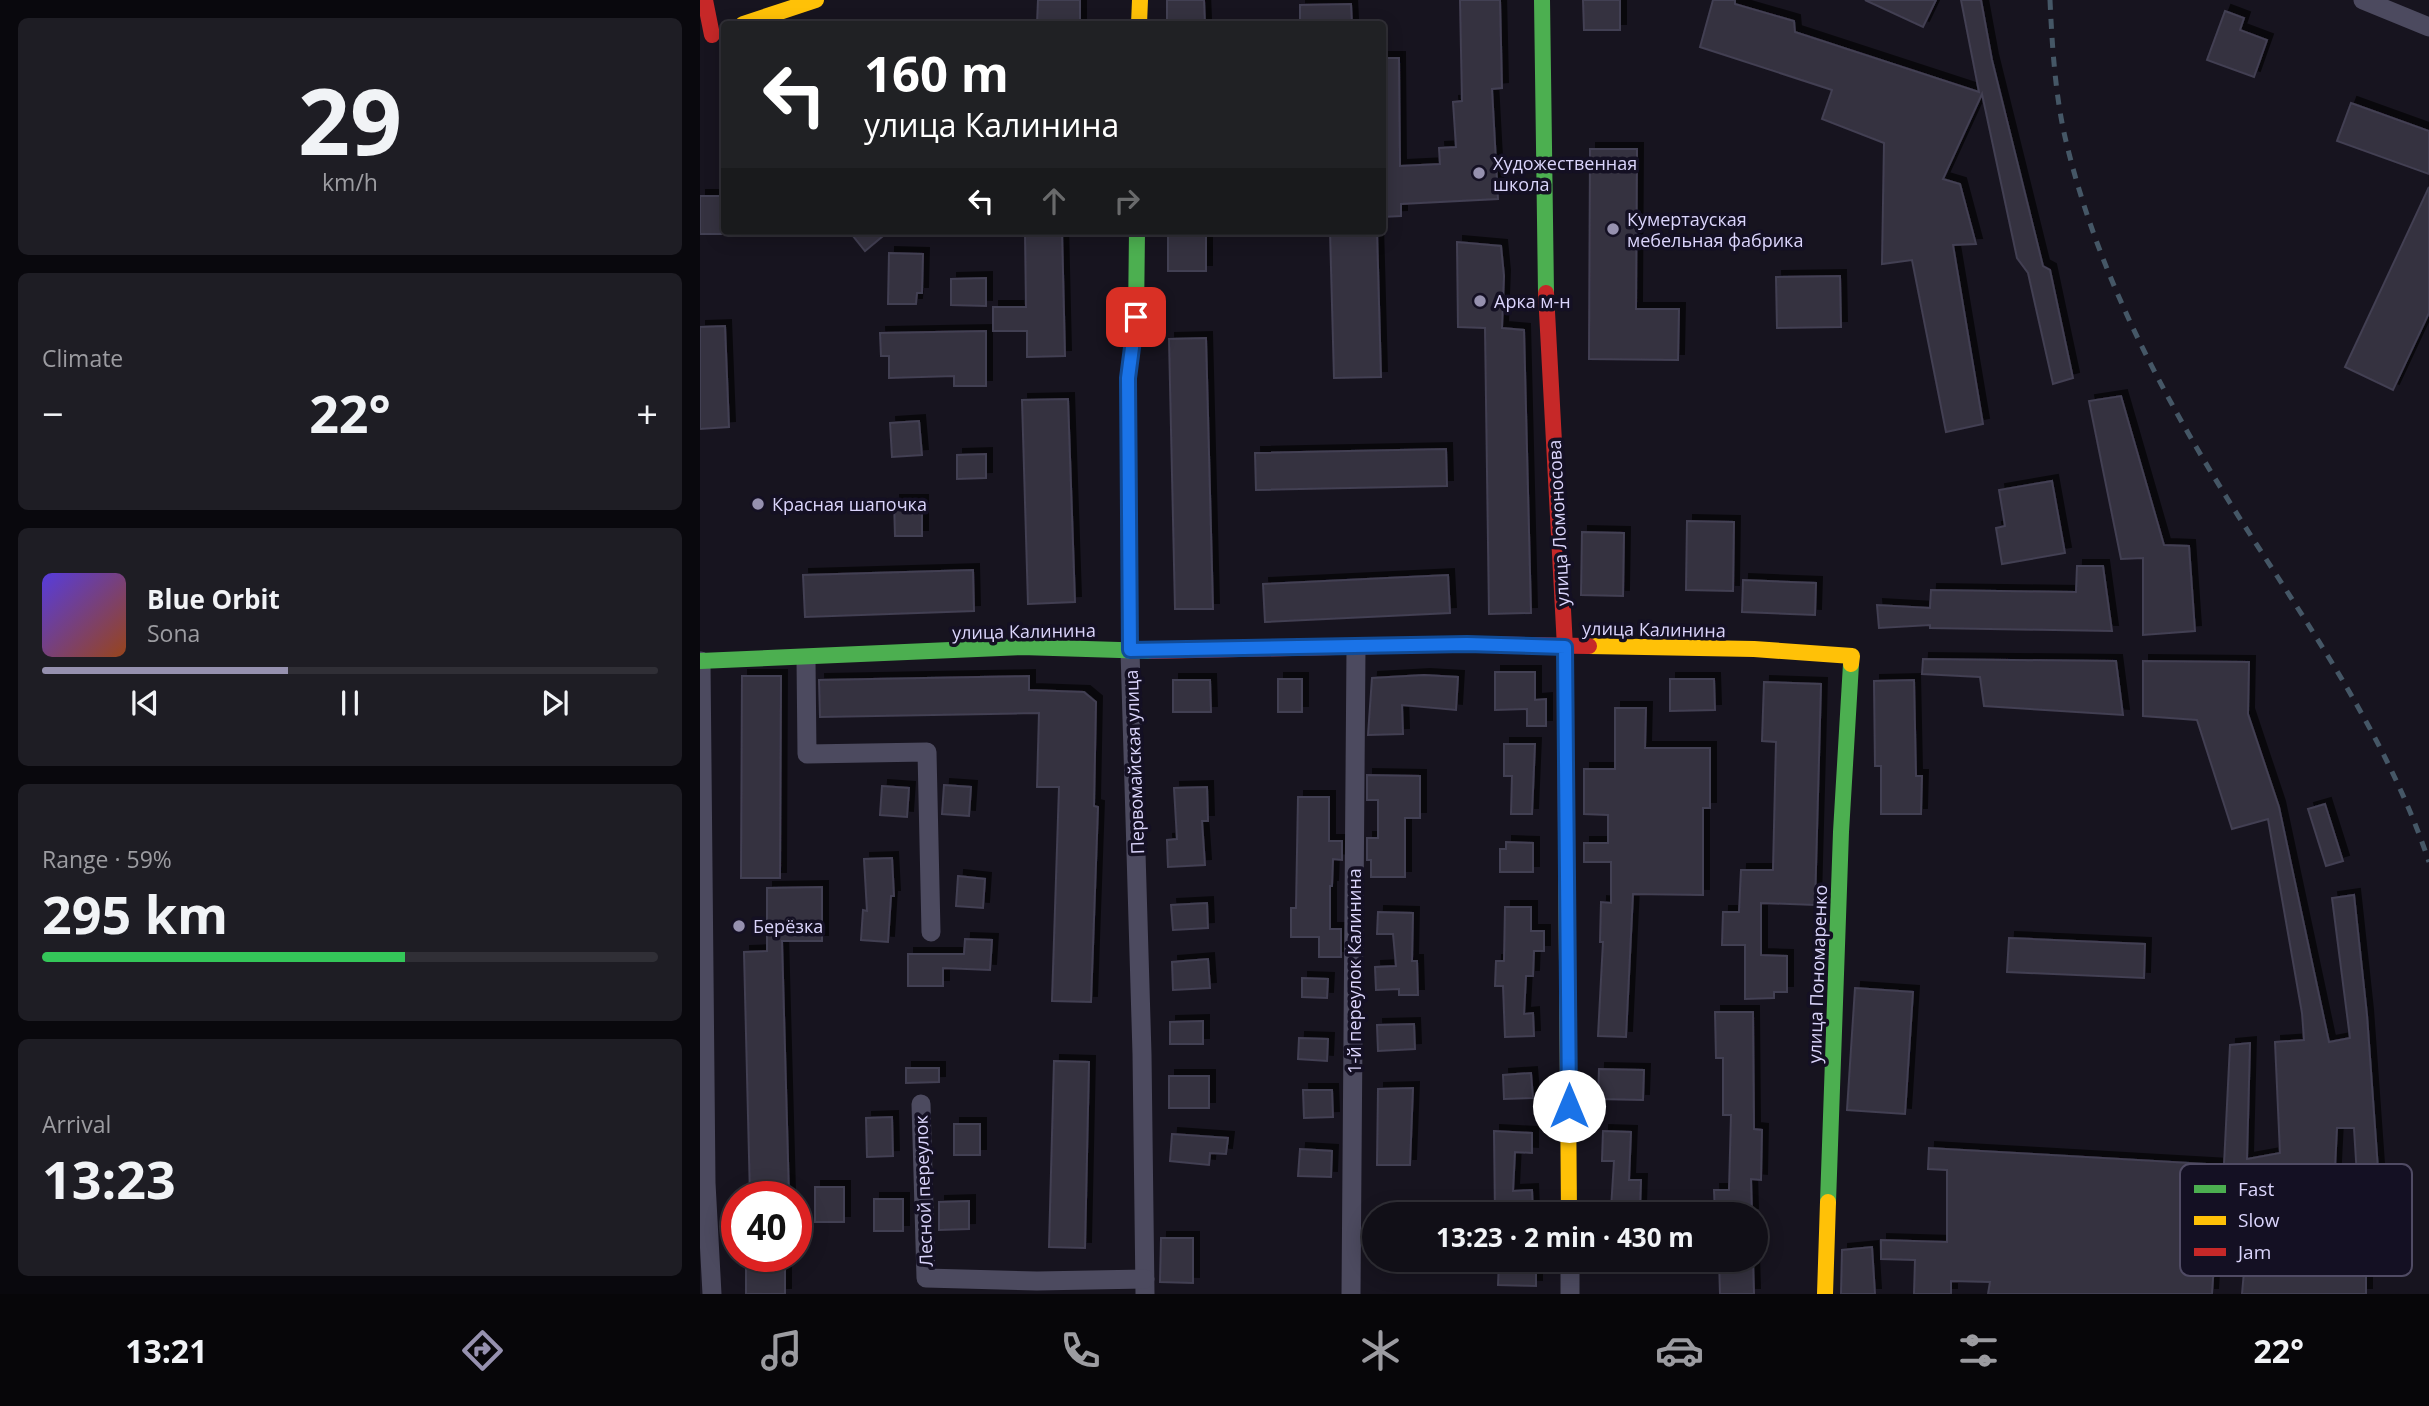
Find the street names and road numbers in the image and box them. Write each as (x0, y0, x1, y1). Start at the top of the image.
street label: улица Ломоносова (1542, 439, 1574, 607)
street label: улица Калинина (1582, 616, 1726, 642)
street label: улица Калинина (952, 618, 1096, 644)
street label: Первомайская улица (1119, 669, 1149, 855)
street label: 1-й переулок Калинина (1342, 868, 1366, 1074)
street label: улица Пономаренко (1802, 884, 1832, 1064)
street label: Лесной переулок (908, 1114, 938, 1267)

